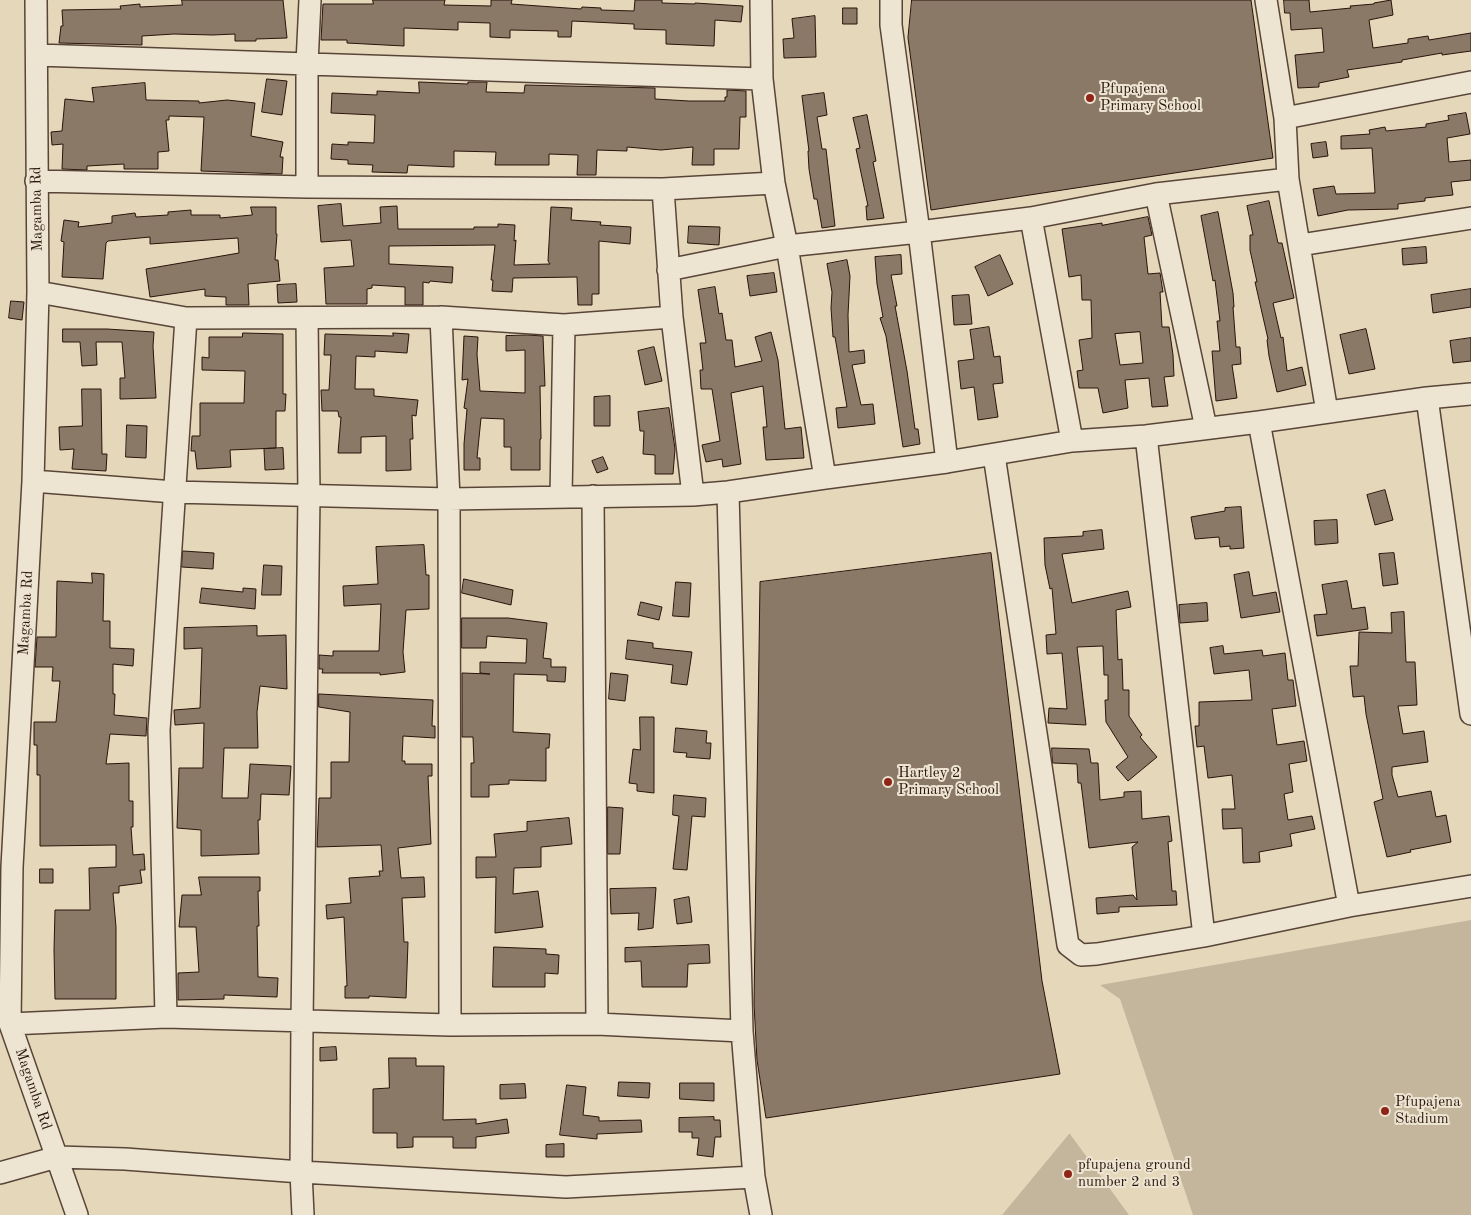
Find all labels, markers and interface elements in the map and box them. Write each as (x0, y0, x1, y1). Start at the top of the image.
place label: Pfupajena Primary School (1100, 80, 1201, 115)
marker: Pfupajena Primary School (1084, 92, 1096, 104)
street label: Magamba Rd (27, 166, 47, 252)
street label: Magamba Rd (15, 570, 37, 656)
place label: Hartley 2 Primary School (898, 764, 999, 799)
marker: Hartley 2 Primary School (882, 776, 894, 788)
street label: Magamba Rd (11, 1046, 55, 1132)
place label: Pfupajena Stadium (1395, 1093, 1461, 1128)
marker: Pfupajena Stadium (1379, 1105, 1391, 1117)
place label: pfupajena ground number 2 and 3 (1078, 1156, 1191, 1191)
marker: pfupajena ground number 2 and 3 (1062, 1168, 1074, 1180)

